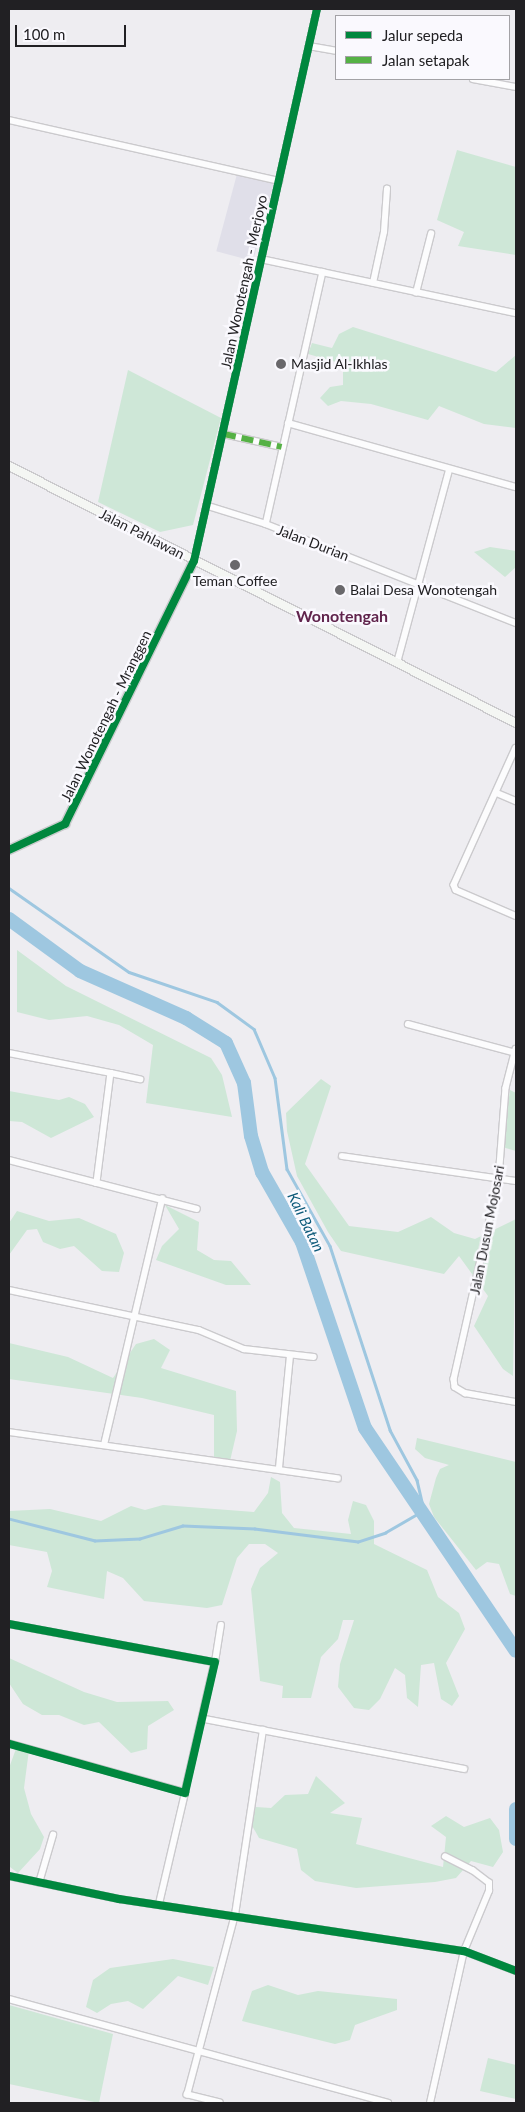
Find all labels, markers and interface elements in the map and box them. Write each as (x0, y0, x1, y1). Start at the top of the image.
scale bar (18, 15, 129, 47)
legend (335, 15, 510, 80)
text: 100 m (23, 25, 65, 43)
text: Jalur sepeda (382, 26, 463, 44)
text: Jalan setapak (382, 51, 469, 69)
street label: Jalan Wonotengah - Merjoyo (217, 193, 271, 371)
place label: Masjid Al-Ikhlas (291, 356, 388, 372)
marker: Masjid Al-Ikhlas (275, 358, 287, 370)
street label: Jalan Pahlawan (97, 505, 187, 563)
street label: Jalan Durian (275, 522, 351, 564)
marker: Teman Coffee (229, 559, 241, 571)
place label: Teman Coffee (193, 573, 277, 589)
place label: Balai Desa Wonotengah (350, 582, 497, 598)
marker: Balai Desa Wonotengah (334, 584, 346, 596)
district label: Wonotengah (296, 606, 388, 626)
street label: Jalan Wonotengah - Mranggen (57, 628, 155, 804)
street label: Jalan Dusun Mojosari (466, 1164, 508, 1296)
water label: Kali Batan (284, 1189, 328, 1255)

